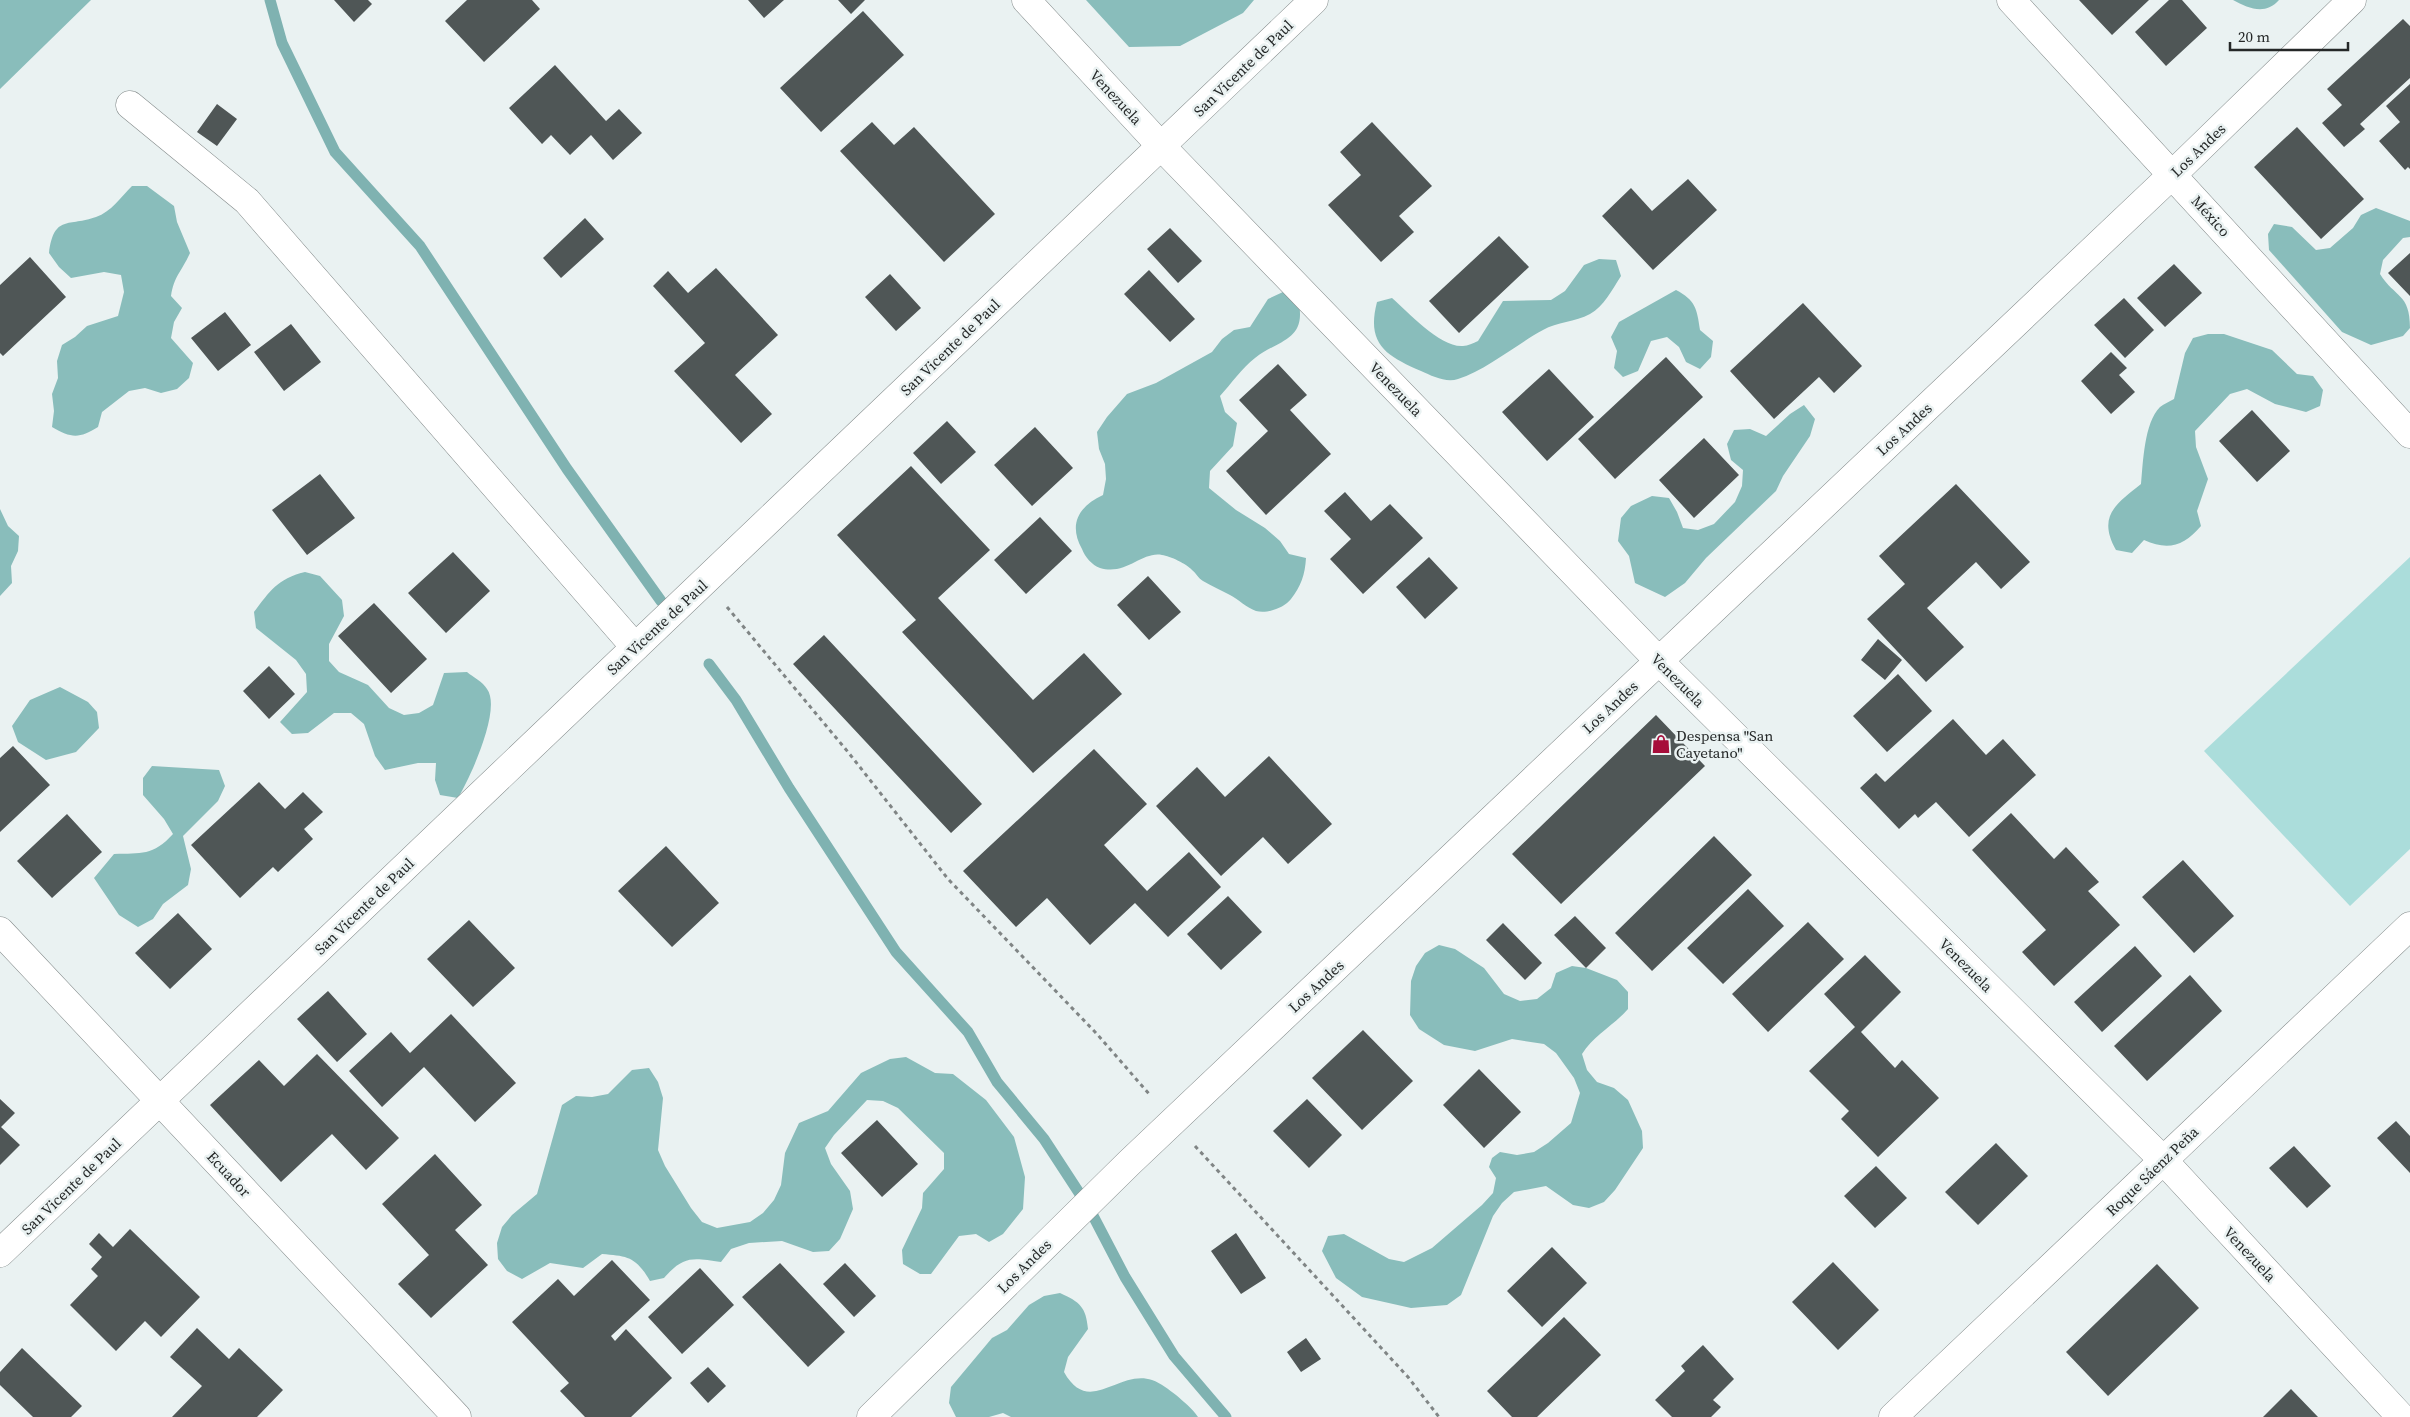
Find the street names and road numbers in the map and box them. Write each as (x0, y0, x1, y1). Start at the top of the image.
street label: San Vicente de Paul (1189, 15, 1298, 121)
street label: Venezuela (1085, 65, 1147, 129)
street label: Los Andes (2166, 119, 2230, 181)
street label: México (2187, 191, 2235, 241)
street label: San Vicente de Paul (896, 294, 1005, 400)
street label: Venezuela (1365, 357, 1428, 421)
street label: Los Andes (1872, 398, 1936, 460)
street label: San Vicente de Paul (602, 574, 712, 679)
street label: Venezuela (1646, 648, 1710, 712)
street label: Los Andes (1578, 676, 1642, 738)
street label: San Vicente de Paul (310, 853, 419, 959)
street label: Venezuela (1934, 933, 1998, 997)
street label: Los Andes (1284, 955, 1348, 1017)
street label: Roque Sáenz Peña (2101, 1121, 2203, 1221)
street label: San Vicente de Paul (17, 1133, 126, 1239)
street label: Ecuador (202, 1146, 256, 1202)
street label: Venezuela (2219, 1222, 2281, 1286)
street label: Los Andes (992, 1234, 1056, 1298)

